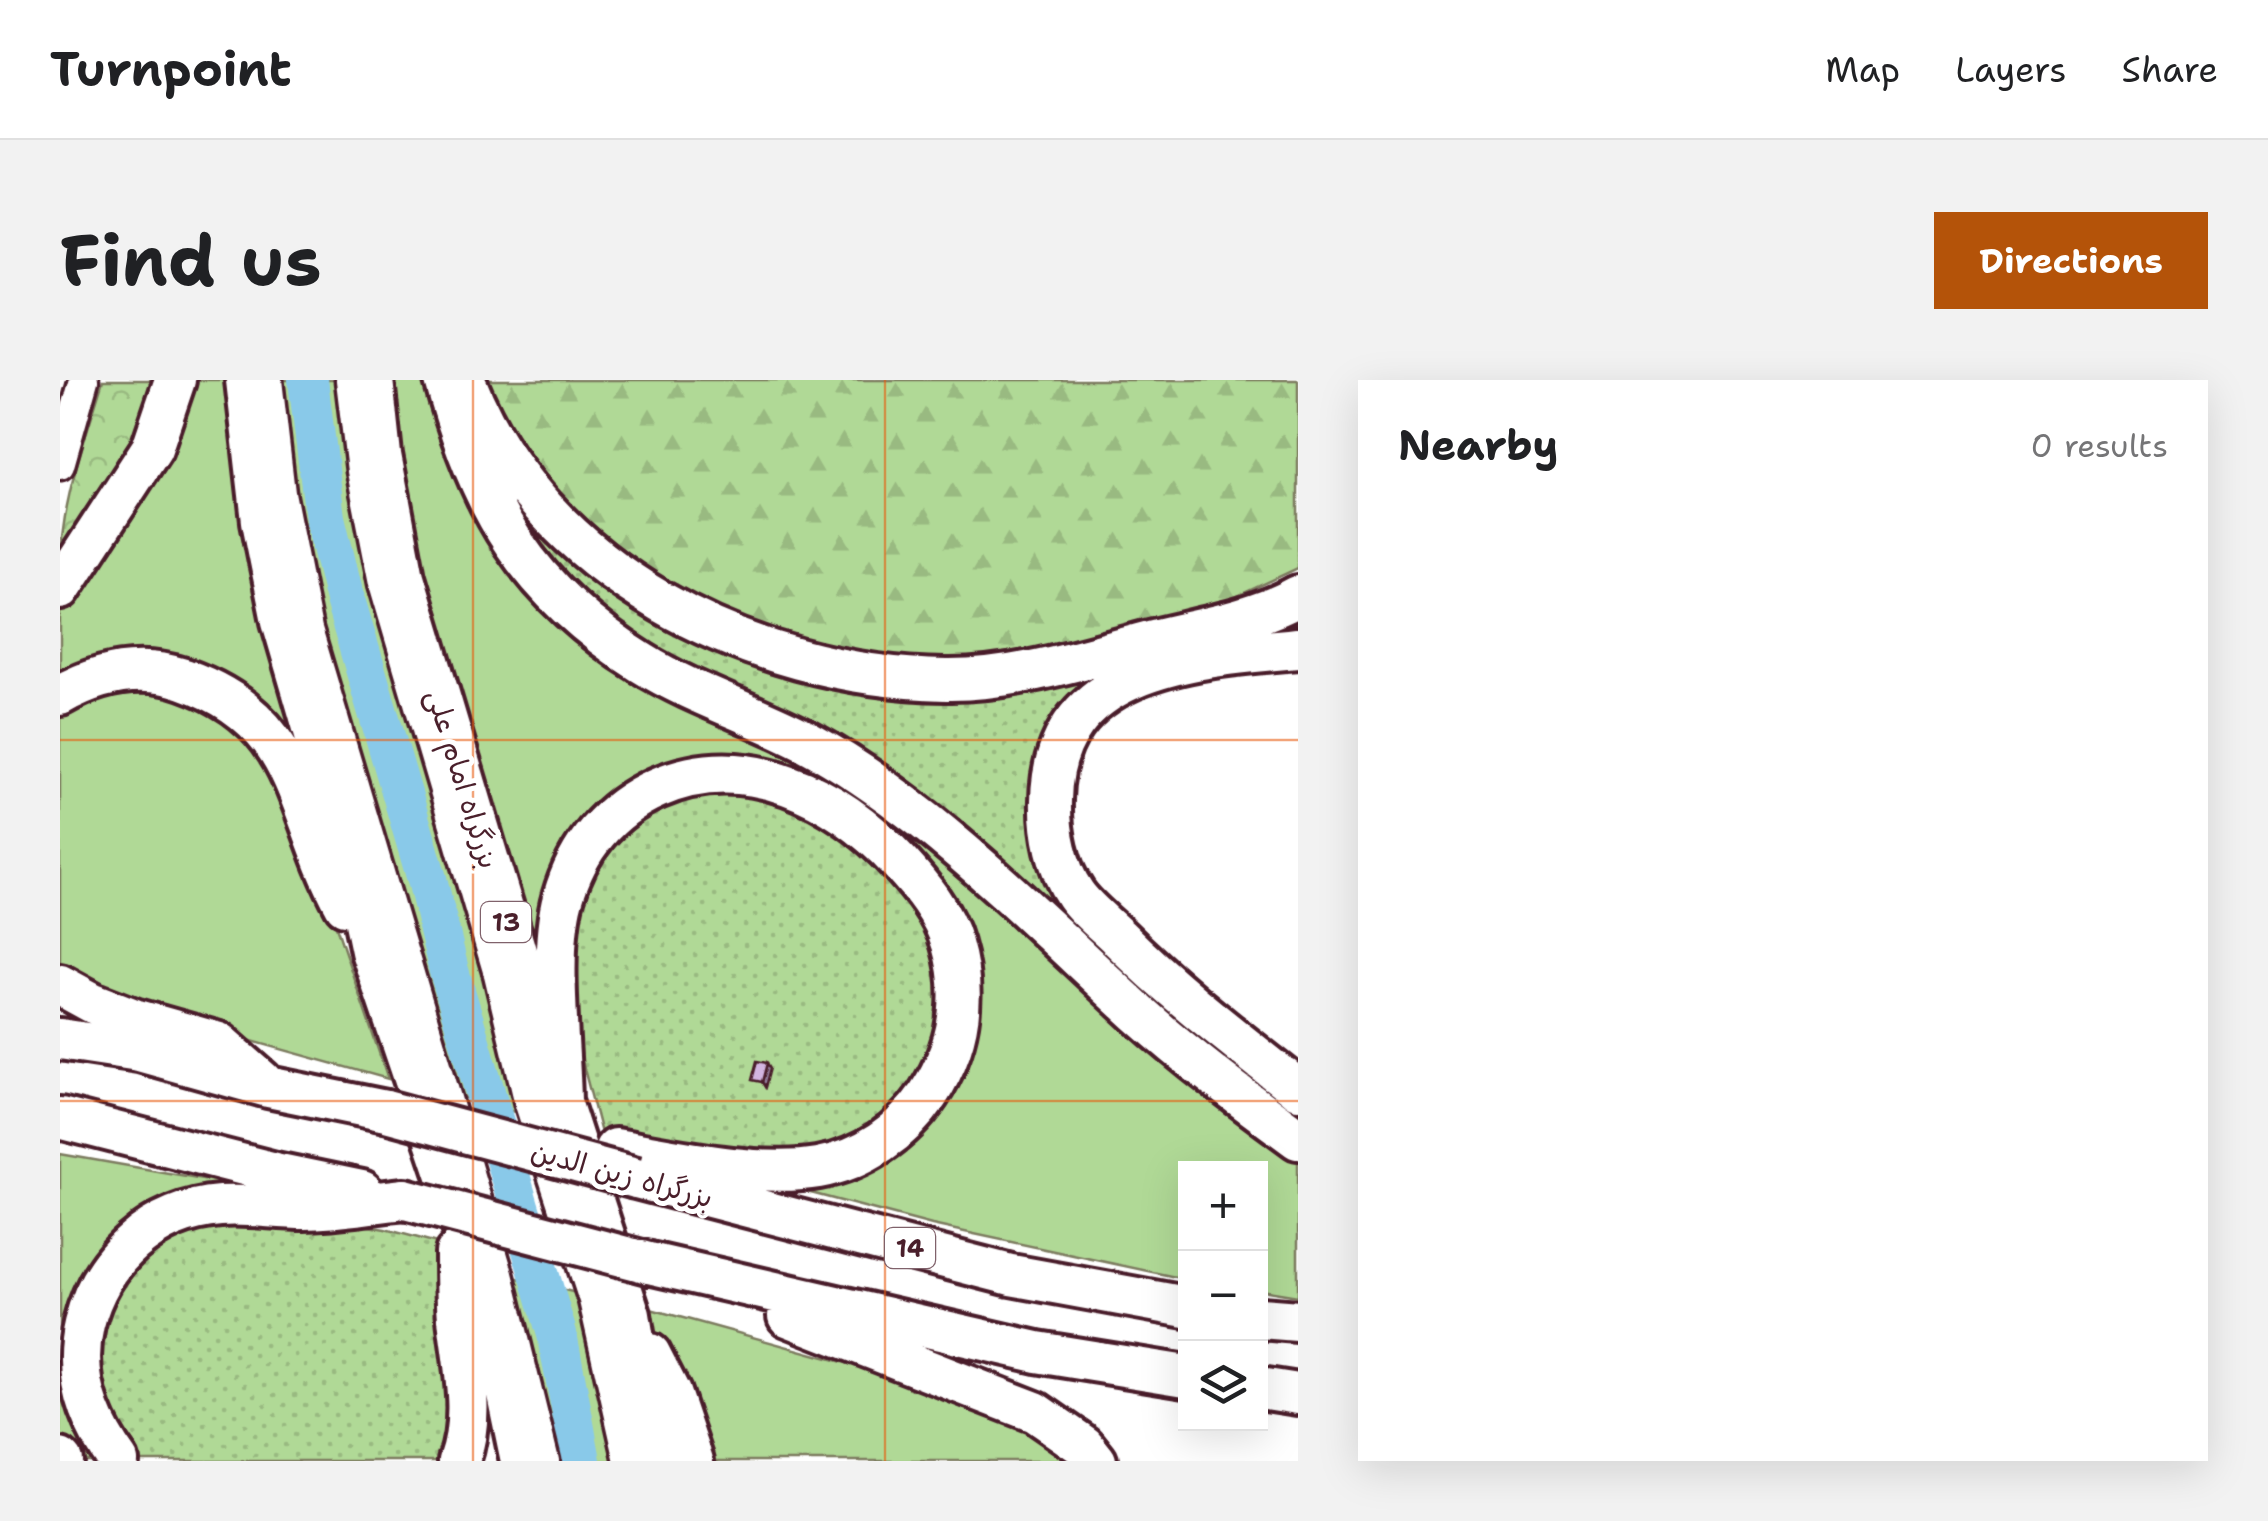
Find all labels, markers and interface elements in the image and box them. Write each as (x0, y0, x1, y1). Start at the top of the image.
text: Turnpoint (50, 37, 292, 101)
text: Map (1825, 46, 1900, 93)
text: Layers (1955, 46, 2067, 93)
text: Share (2122, 46, 2218, 93)
button: Directions (1934, 212, 2208, 309)
text: Find us (60, 214, 322, 307)
text: Nearby (1398, 417, 1558, 473)
text: 0 results (2031, 424, 2168, 467)
street label: بزرگراه امام علی (415, 685, 508, 874)
road number: 13 (481, 902, 531, 942)
street label: بزرگراه زین الدین (527, 1131, 717, 1217)
map controls (1178, 1161, 1268, 1431)
button: + (1178, 1161, 1268, 1251)
road number: 14 (885, 1228, 935, 1268)
button: − (1178, 1251, 1268, 1341)
button: layers (1178, 1341, 1268, 1431)

